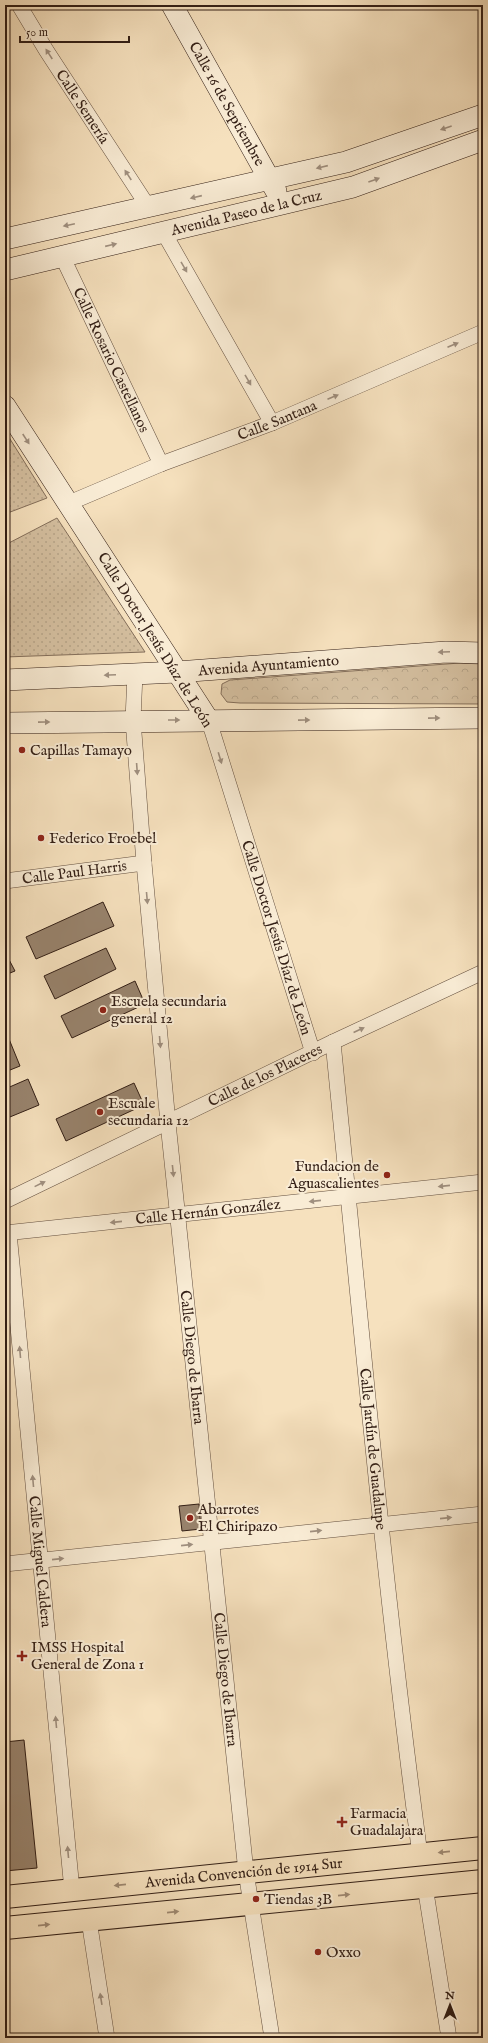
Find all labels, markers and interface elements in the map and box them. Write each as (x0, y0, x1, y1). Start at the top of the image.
scale bar (20, 18, 129, 44)
text: 50 m (26, 25, 48, 40)
street label: Calle 16 de Septiembre (185, 38, 270, 169)
one-way arrow (45, 49, 53, 59)
street label: Calle Semería (52, 66, 114, 148)
one-way arrow (440, 125, 452, 131)
one-way arrow (316, 165, 329, 171)
one-way arrow (124, 169, 131, 181)
one-way arrow (369, 176, 381, 182)
street label: Avenida Paseo de la Cruz (168, 185, 324, 240)
one-way arrow (190, 194, 202, 200)
one-way arrow (63, 223, 75, 229)
one-way arrow (105, 242, 117, 248)
one-way arrow (180, 261, 187, 273)
street label: Calle Rosario Castellanos (69, 284, 154, 435)
one-way arrow (447, 342, 458, 348)
one-way arrow (244, 374, 251, 386)
one-way arrow (328, 393, 340, 399)
street label: Calle Santana (235, 395, 320, 444)
one-way arrow (23, 433, 30, 445)
street label: Calle Doctor Jesús Díaz de León (93, 549, 217, 731)
one-way arrow (437, 649, 450, 655)
street label: Avenida Ayuntamiento (196, 650, 340, 680)
one-way arrow (103, 672, 116, 678)
one-way arrow (428, 715, 441, 721)
one-way arrow (298, 716, 310, 723)
one-way arrow (168, 717, 180, 724)
one-way arrow (38, 719, 50, 726)
place label: Capillas Tamayo (30, 741, 132, 760)
marker: Capillas Tamayo (17, 745, 27, 755)
one-way arrow (217, 752, 223, 764)
one-way arrow (133, 763, 140, 775)
place label: Federico Froebel (49, 829, 157, 848)
marker: Federico Froebel (36, 833, 46, 843)
street label: Calle Doctor Jesús Díaz de León (237, 838, 316, 1037)
street label: Calle Paul Harris (21, 856, 128, 888)
one-way arrow (144, 892, 150, 904)
place label: Escuela secundaria general 12 (111, 992, 227, 1028)
marker: Escuela secundaria general 12 (98, 1005, 108, 1015)
one-way arrow (353, 1027, 364, 1033)
one-way arrow (157, 1036, 164, 1048)
street label: Calle de los Placeres (205, 1039, 325, 1111)
place label: Escuale secundaria 12 (108, 1094, 189, 1130)
marker: Escuale secundaria 12 (95, 1107, 105, 1117)
place label: Fundacion de Aguascalientes (287, 1157, 379, 1193)
one-way arrow (170, 1165, 176, 1177)
marker: Fundacion de Aguascalientes (382, 1170, 392, 1180)
one-way arrow (34, 1181, 46, 1187)
one-way arrow (438, 1183, 450, 1190)
street label: Calle Hernán González (134, 1194, 281, 1229)
one-way arrow (309, 1197, 321, 1204)
one-way arrow (110, 1218, 122, 1225)
street label: Calle Diego de Ibarra (176, 1289, 209, 1426)
one-way arrow (17, 1346, 24, 1358)
street label: Calle Jardín de Guadalupe (356, 1367, 391, 1531)
one-way arrow (29, 1475, 36, 1487)
street label: Calle Miguel Caldera (25, 1495, 56, 1629)
place label: Abarrotes El Chiripazo (197, 1500, 278, 1536)
marker: Abarrotes El Chiripazo (185, 1513, 195, 1523)
one-way arrow (440, 1515, 452, 1521)
one-way arrow (310, 1528, 322, 1535)
one-way arrow (181, 1542, 193, 1548)
one-way arrow (52, 1555, 64, 1562)
street label: Calle Diego de Ibarra (210, 1612, 242, 1748)
place label: IMSS Hospital General de Zona 1 (31, 1638, 144, 1674)
marker: IMSS Hospital General de Zona 1 (16, 1650, 28, 1662)
one-way arrow (52, 1716, 59, 1728)
place label: Farmacia Guadalajara (350, 1804, 424, 1840)
marker: Farmacia Guadalajara (337, 1817, 347, 1827)
one-way arrow (65, 1845, 71, 1858)
one-way arrow (438, 1849, 450, 1855)
street label: Avenida Convención de 1914 Sur (143, 1853, 344, 1892)
one-way arrow (114, 1882, 126, 1889)
place label: Tiendas 3B (264, 1890, 332, 1909)
one-way arrow (338, 1891, 350, 1898)
marker: Tiendas 3B (251, 1894, 261, 1904)
one-way arrow (167, 1908, 179, 1915)
one-way arrow (38, 1921, 50, 1928)
place label: Oxxo (326, 1943, 361, 1962)
marker: Oxxo (313, 1947, 323, 1957)
north arrow (430, 1985, 470, 2025)
text: N (444, 1989, 455, 2003)
one-way arrow (98, 1993, 104, 2006)

